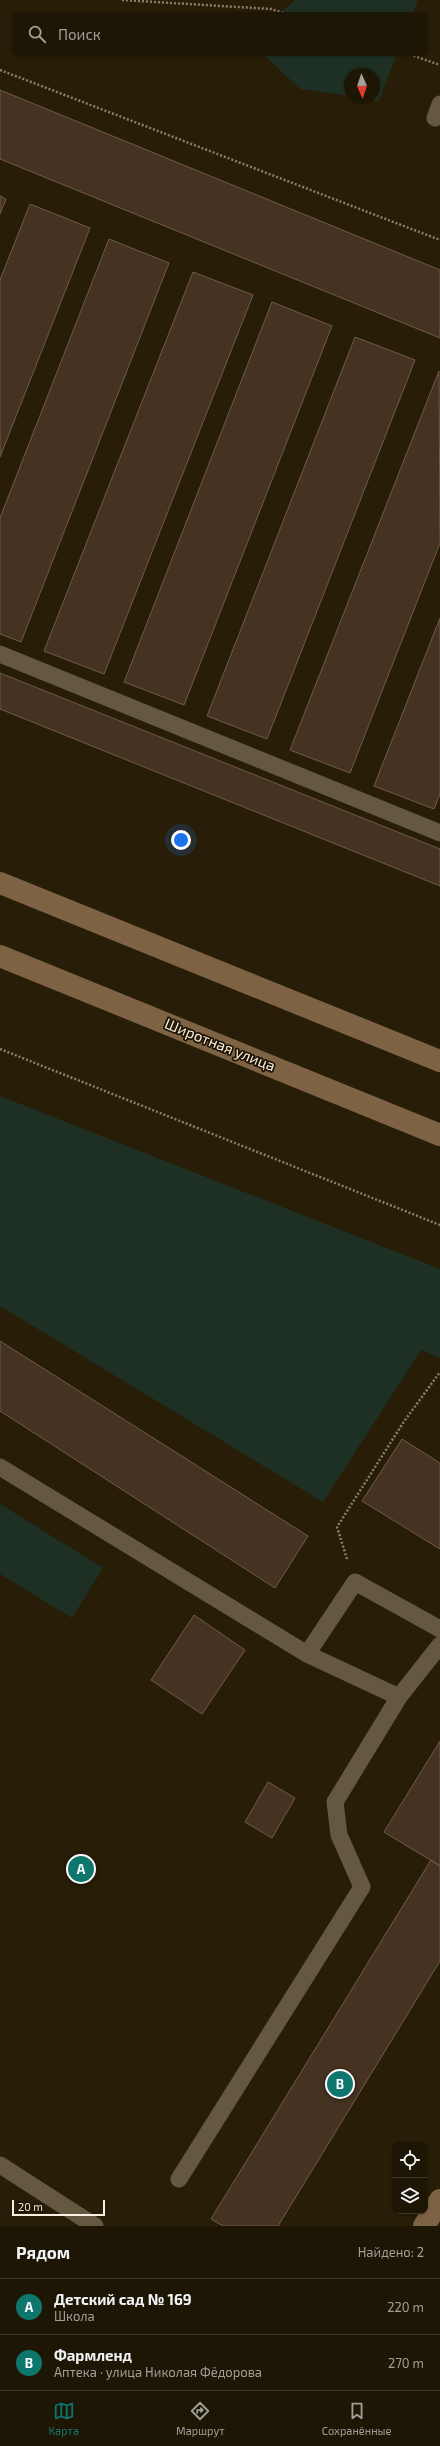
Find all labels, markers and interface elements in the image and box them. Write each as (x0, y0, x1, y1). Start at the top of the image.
search box (12, 12, 428, 56)
icon: search (26, 23, 48, 45)
text: Поиск (58, 25, 101, 43)
north arrow (344, 68, 380, 104)
your location (171, 830, 191, 850)
street label: Широтная улица (162, 1014, 278, 1075)
pin: A (68, 1854, 94, 1884)
pin: B (327, 2069, 353, 2099)
map controls (392, 2142, 428, 2214)
button: locate (392, 2142, 428, 2178)
button: layers (392, 2178, 428, 2214)
scale bar (12, 2198, 105, 2217)
text: 20 m (18, 2200, 43, 2213)
text: Рядом (16, 2242, 70, 2262)
text: Найдено: 2 (358, 2244, 424, 2260)
text: Детский сад № 169 (54, 2290, 192, 2308)
text: A (25, 2299, 33, 2315)
text: 220 m (387, 2299, 424, 2315)
text: Школа (54, 2308, 95, 2324)
text: Фармленд (54, 2346, 132, 2364)
text: B (25, 2355, 33, 2371)
text: 270 m (388, 2355, 424, 2371)
text: Аптека · улица Николая Фёдорова (54, 2364, 262, 2380)
tab: Карта (49, 2400, 79, 2437)
tab: Маршрут (176, 2400, 225, 2437)
tab: Сохранённые (322, 2400, 391, 2437)

